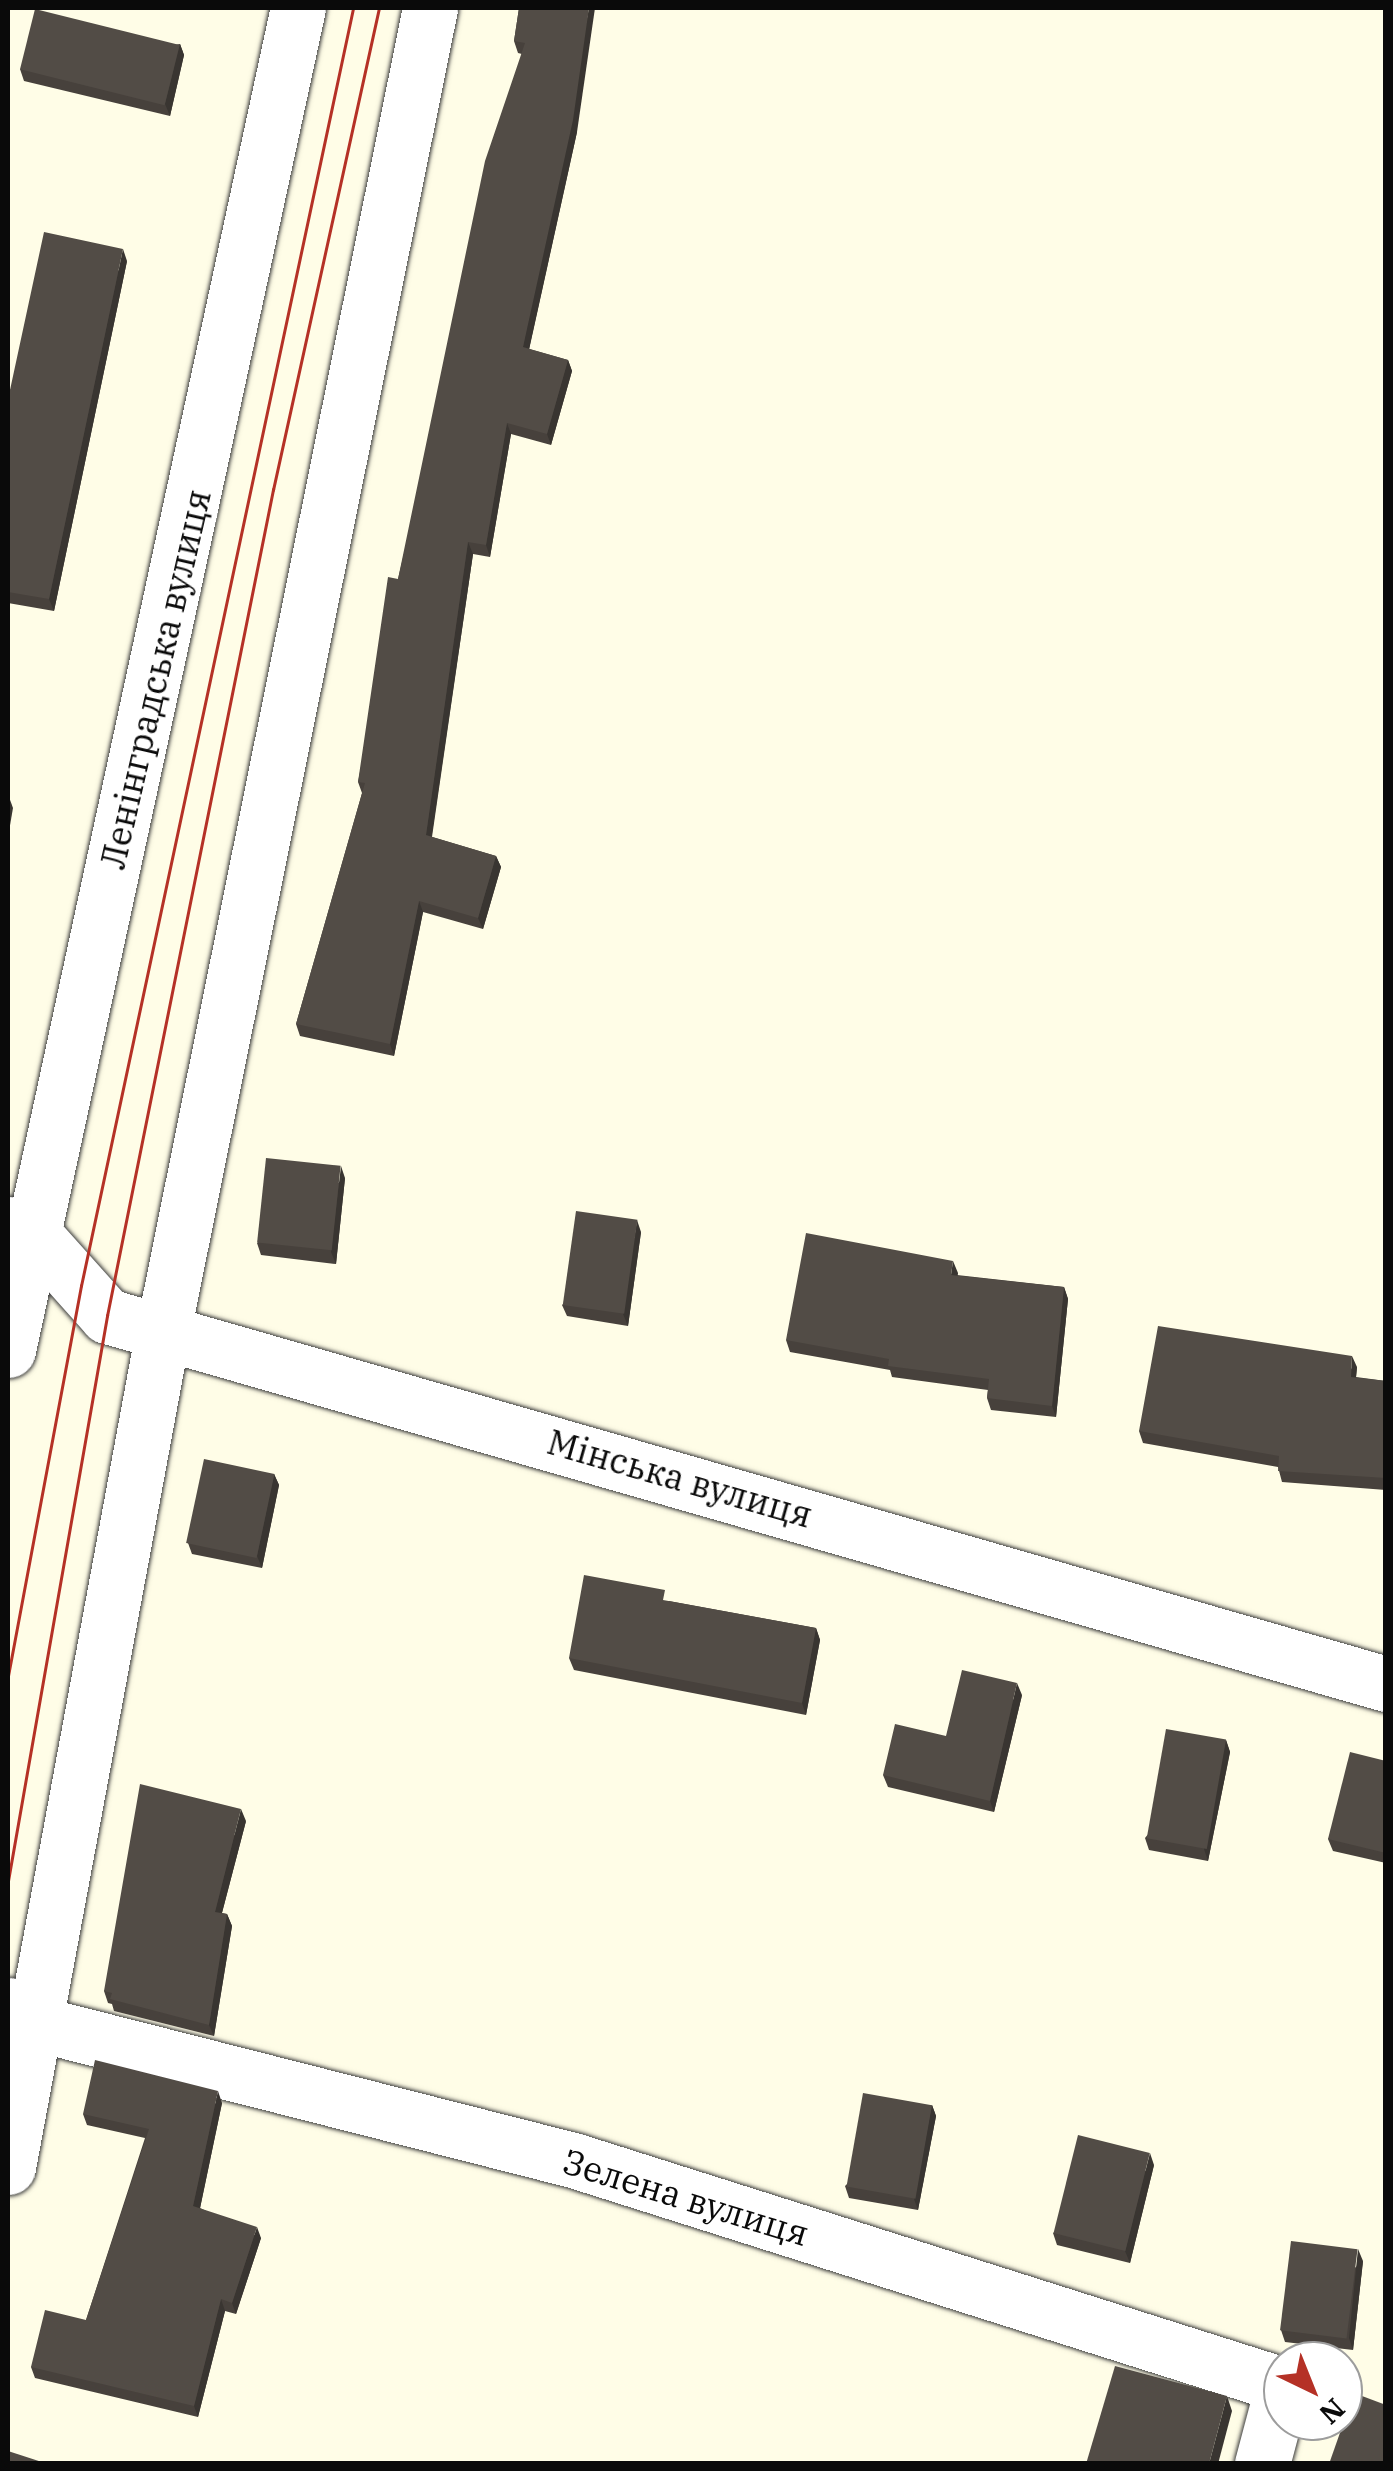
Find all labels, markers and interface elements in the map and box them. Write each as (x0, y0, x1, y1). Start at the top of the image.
street label: Ленінградська вулиця (91, 485, 219, 873)
street label: Мінська вулиця (543, 1420, 817, 1536)
street label: Зелена вулиця (558, 2140, 814, 2254)
north arrow (1263, 2341, 1363, 2441)
text: N (1312, 2391, 1353, 2433)

